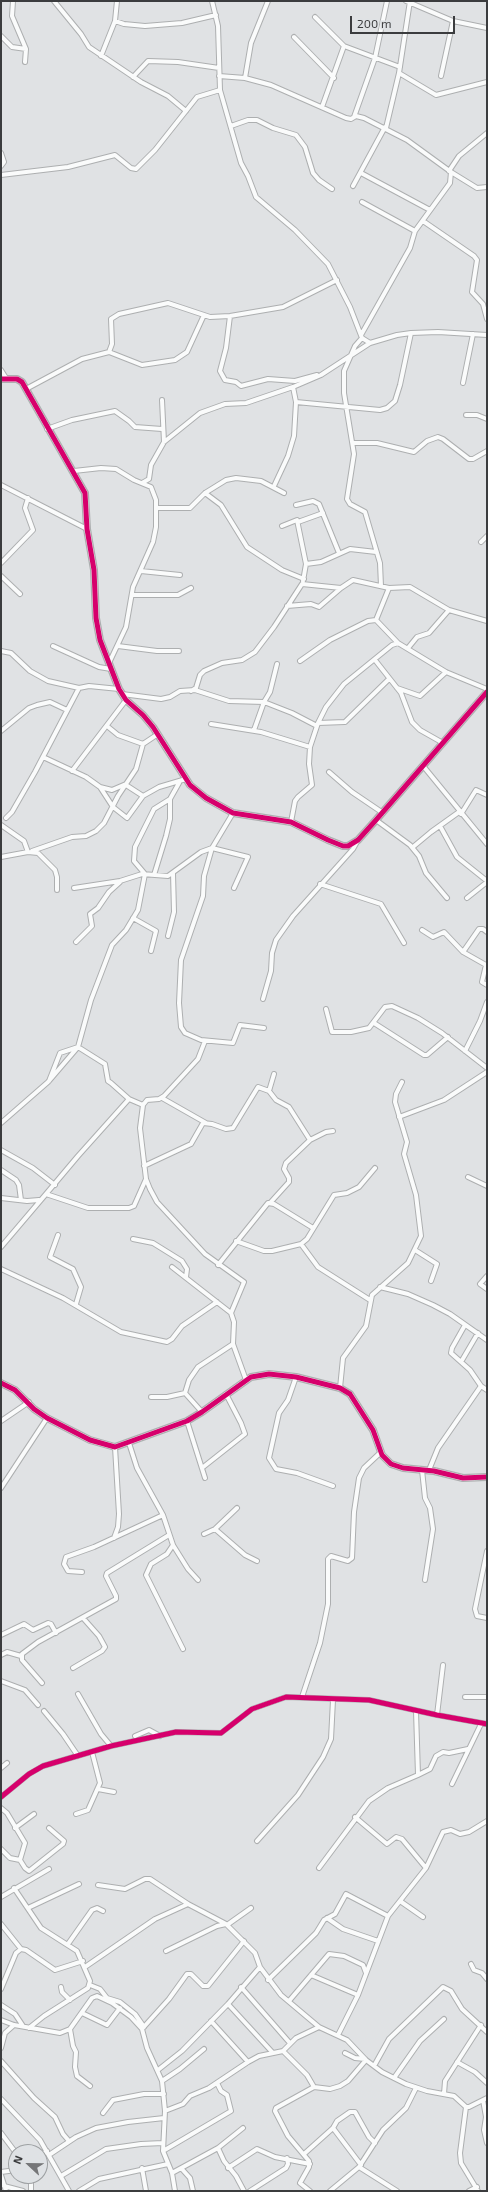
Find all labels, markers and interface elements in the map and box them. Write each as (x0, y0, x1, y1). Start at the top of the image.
scale bar (352, 8, 457, 34)
text: 200 m (357, 16, 391, 30)
north arrow (8, 2144, 48, 2184)
text: N (10, 2154, 25, 2166)

